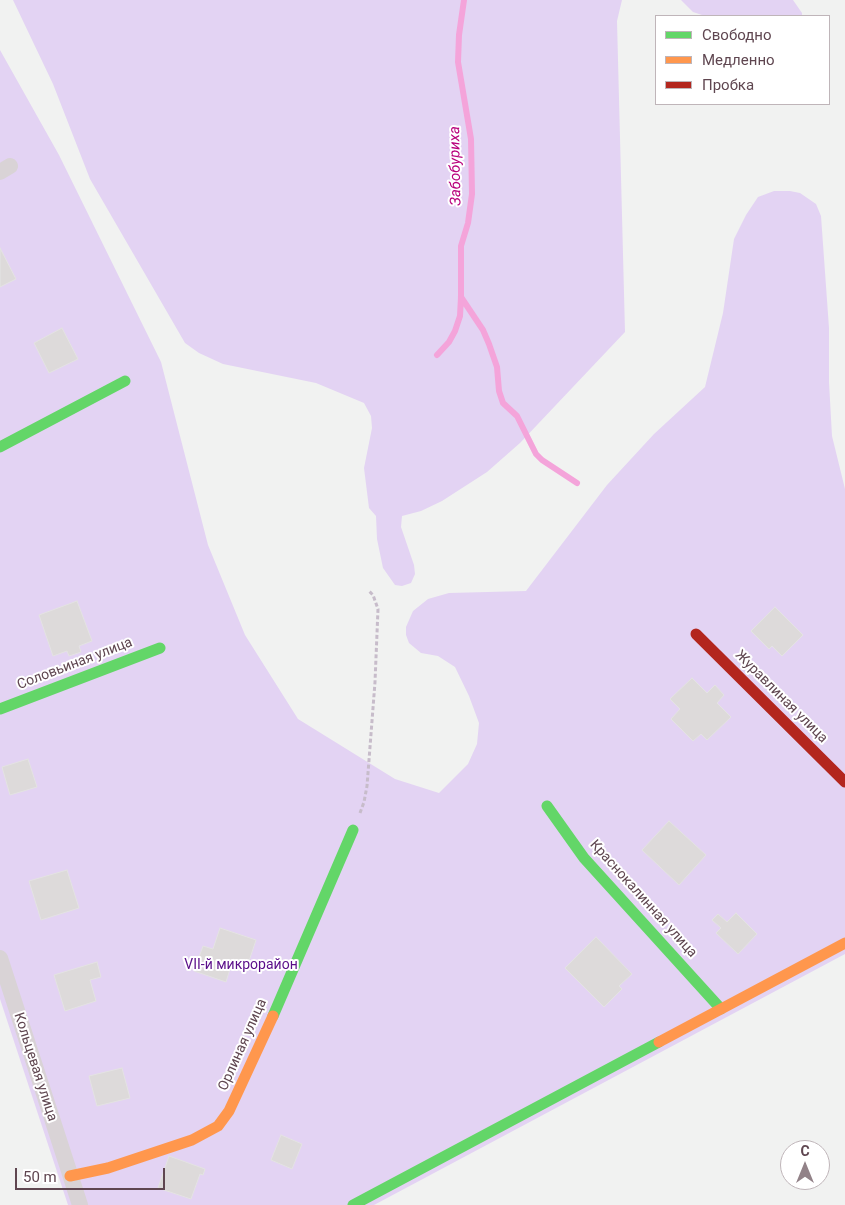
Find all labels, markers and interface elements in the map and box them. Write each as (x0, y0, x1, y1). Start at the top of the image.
legend (655, 15, 830, 105)
text: Свободно (702, 26, 771, 44)
text: Медленно (702, 51, 775, 69)
text: Пробка (702, 76, 754, 94)
water label: Забобуриха (446, 126, 466, 206)
street label: Соловьиная улица (15, 634, 135, 694)
street label: Журавлиная улица (731, 647, 831, 747)
street label: Краснокалинная улица (586, 837, 700, 961)
park label: VII-й микрорайон (184, 957, 298, 973)
street label: Орлиная улица (215, 996, 271, 1094)
street label: Кольцевая улица (10, 1011, 60, 1123)
north arrow (780, 1140, 830, 1190)
text: С (800, 1143, 810, 1159)
scale bar (18, 1158, 168, 1190)
text: 50 m (23, 1168, 57, 1186)

